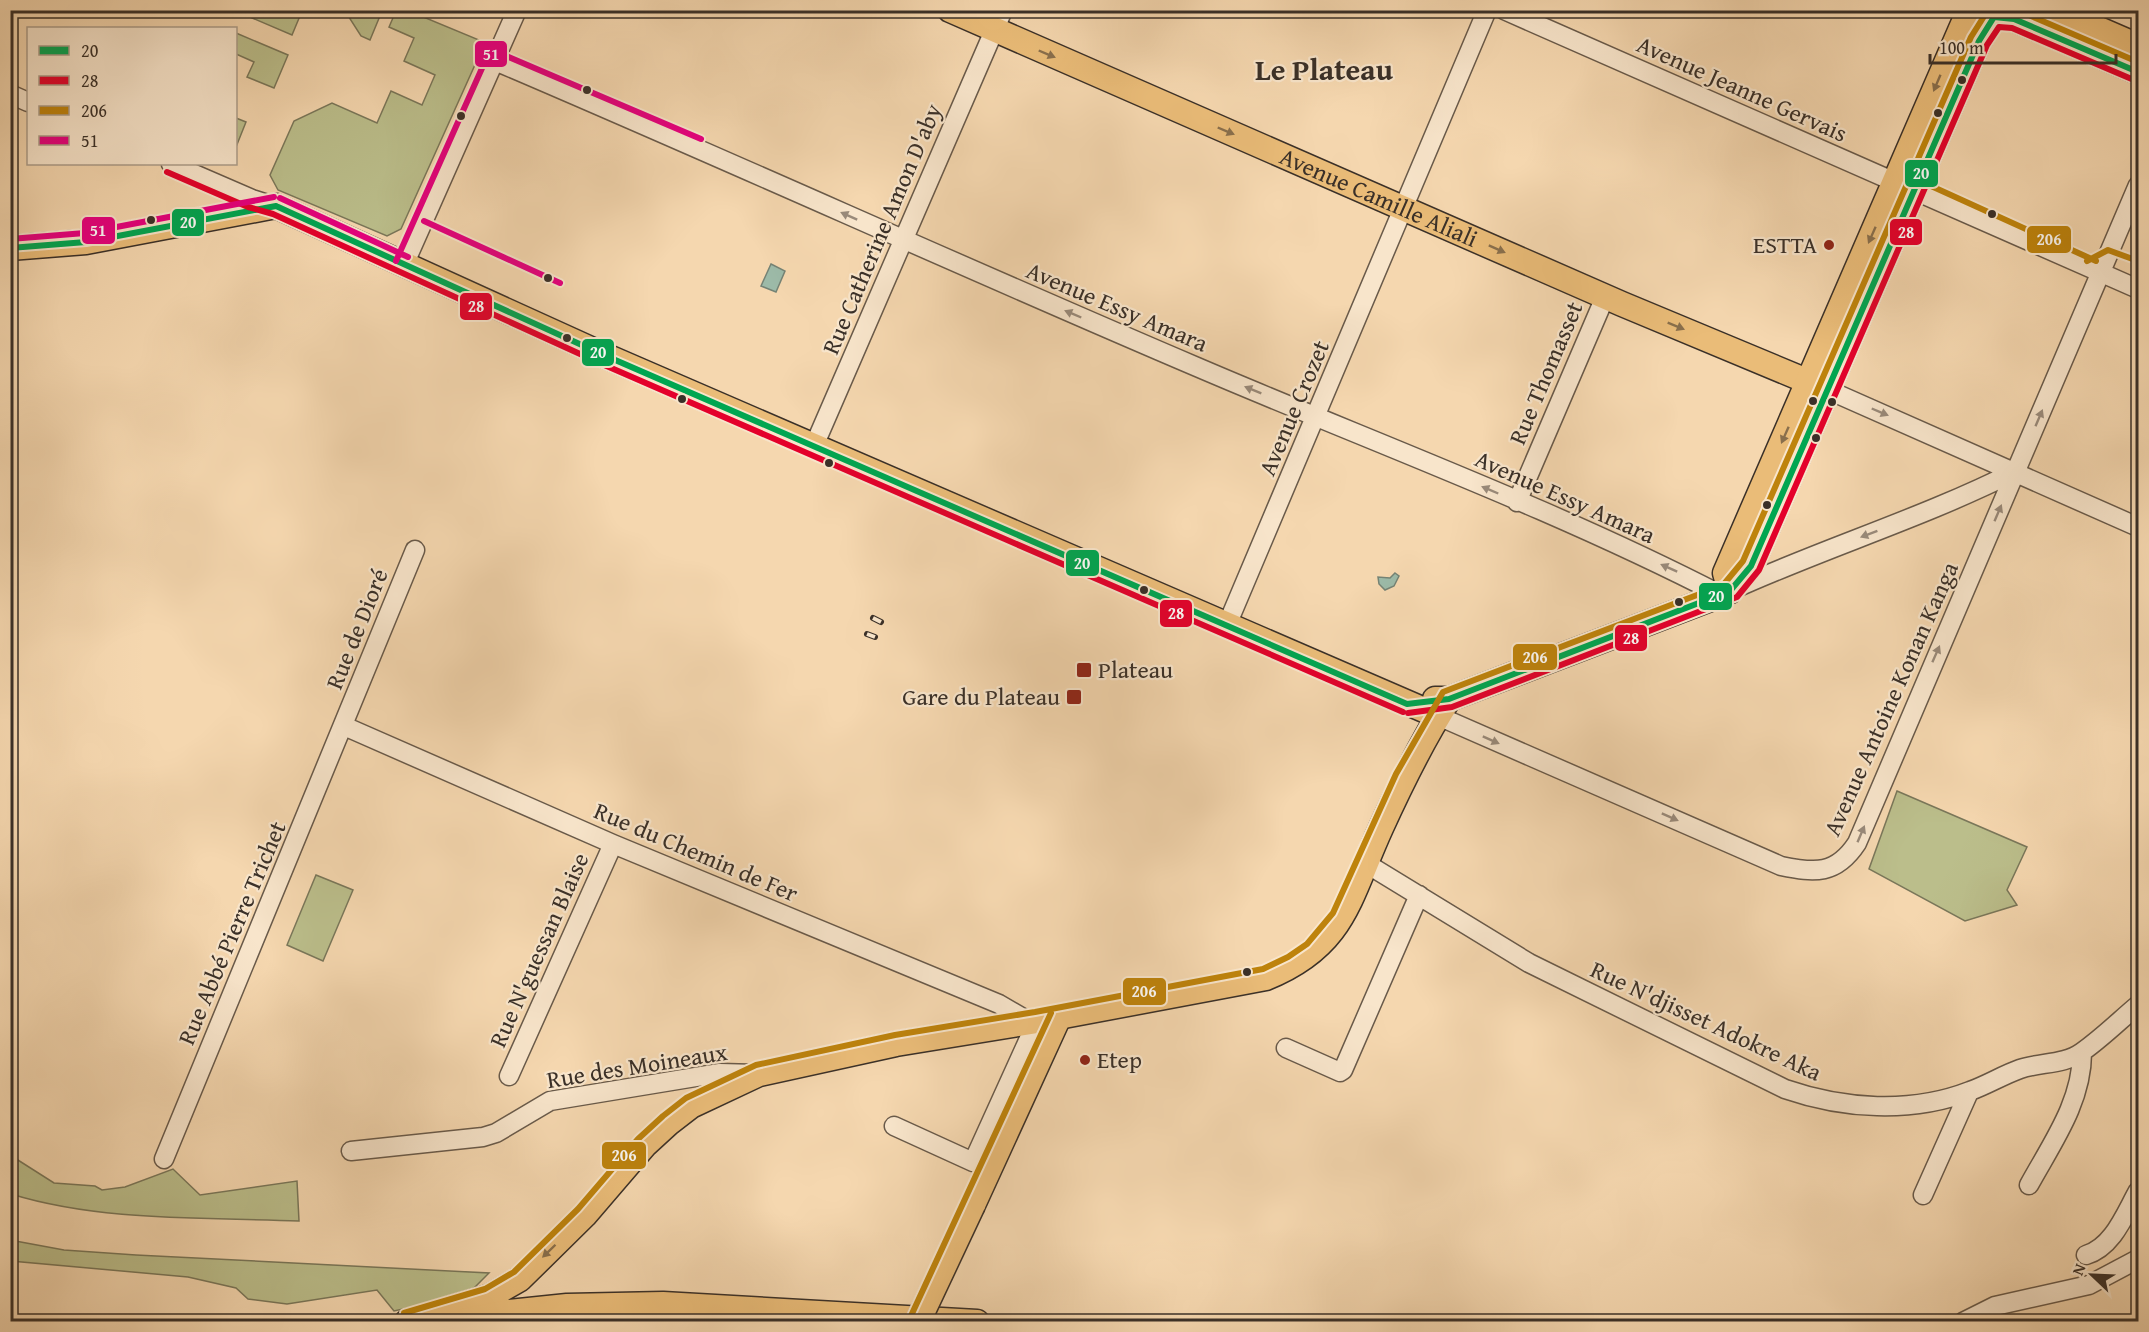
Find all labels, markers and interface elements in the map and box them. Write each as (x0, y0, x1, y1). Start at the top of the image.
street label: Avenue Jeanne Gervais (1631, 26, 1853, 151)
legend (27, 27, 237, 165)
scale bar (1930, 27, 2116, 65)
text: 100 m (1939, 34, 1984, 61)
text: 20 (81, 37, 99, 64)
line badge: 51 (474, 40, 508, 68)
text: 51 (483, 42, 499, 66)
district label: Le Plateau (1255, 47, 1394, 91)
one-way arrow (1039, 49, 1057, 59)
text: 28 (81, 67, 98, 94)
unlabelled marker (1956, 74, 1968, 86)
one-way arrow (1932, 75, 1942, 93)
unlabelled marker (581, 84, 593, 96)
text: 206 (81, 97, 107, 124)
street label: Rue Catherine Amon D'aby (813, 98, 950, 360)
unlabelled marker (1932, 107, 1944, 119)
unlabelled marker (455, 110, 467, 122)
one-way arrow (1218, 126, 1236, 136)
text: 51 (81, 127, 98, 154)
street label: Avenue Camille Aliali (1274, 138, 1484, 256)
line badge: 20 (1904, 159, 1939, 188)
text: 20 (1913, 161, 1929, 185)
line badge: 20 (171, 208, 205, 237)
unlabelled marker (1986, 208, 1998, 220)
text: 20 (180, 210, 196, 234)
one-way arrow (841, 211, 858, 220)
unlabelled marker (145, 214, 157, 226)
line badge: 51 (81, 216, 116, 245)
text: 51 (90, 218, 106, 242)
line badge: 28 (1889, 218, 1923, 246)
text: 28 (1898, 220, 1914, 244)
line badge: 206 (2026, 225, 2072, 254)
place label: ESTTA (1753, 227, 1817, 262)
one-way arrow (1867, 227, 1877, 245)
text: 206 (2037, 227, 2061, 251)
marker: ESTTA (1822, 238, 1836, 252)
one-way arrow (1488, 244, 1506, 254)
street label: Avenue Essy Amara (1021, 253, 1214, 361)
unlabelled marker (542, 272, 554, 284)
line badge: 28 (459, 292, 493, 321)
text: 28 (468, 294, 484, 318)
street label: Rue Thomasset (1500, 295, 1592, 450)
one-way arrow (1065, 309, 1082, 318)
one-way arrow (1667, 322, 1685, 331)
unlabelled marker (561, 332, 573, 344)
street label: Avenue Crozet (1249, 334, 1338, 481)
line badge: 20 (581, 338, 615, 367)
text: 20 (590, 340, 606, 364)
one-way arrow (1243, 385, 1261, 395)
unlabelled marker (676, 393, 688, 405)
unlabelled marker (1807, 395, 1819, 407)
unlabelled marker (1826, 396, 1838, 408)
one-way arrow (1871, 407, 1889, 417)
one-way arrow (2034, 408, 2044, 426)
one-way arrow (1781, 426, 1790, 443)
unlabelled marker (1810, 432, 1822, 444)
street label: Avenue Essy Amara (1469, 441, 1662, 552)
unlabelled marker (823, 457, 835, 469)
one-way arrow (1481, 485, 1499, 495)
unlabelled marker (1761, 499, 1773, 511)
one-way arrow (1993, 504, 2003, 522)
one-way arrow (1859, 530, 1877, 540)
line badge: 20 (1065, 549, 1100, 577)
text: 20 (1074, 551, 1090, 575)
street label: Avenue Antoine Konan Kanga (1814, 555, 1967, 842)
street label: Rue de Dioré (316, 563, 397, 694)
one-way arrow (1660, 563, 1678, 573)
line badge: 20 (1698, 582, 1733, 611)
unlabelled marker (1138, 584, 1150, 596)
text: 20 (1708, 584, 1724, 608)
unlabelled marker (1673, 596, 1685, 608)
line badge: 28 (1159, 599, 1193, 628)
text: 28 (1168, 601, 1184, 625)
line badge: 28 (1614, 624, 1648, 652)
text: 28 (1623, 626, 1639, 650)
line badge: 206 (1512, 643, 1558, 671)
text: 206 (1523, 645, 1547, 669)
one-way arrow (1932, 646, 1941, 663)
place label: Plateau (1098, 652, 1173, 687)
marker: Plateau (1075, 661, 1093, 679)
place label: Gare du Plateau (902, 679, 1060, 714)
marker: Gare du Plateau (1065, 688, 1083, 706)
one-way arrow (1483, 735, 1500, 744)
street label: Rue du Chemin de Fer (589, 793, 804, 910)
one-way arrow (1662, 813, 1679, 822)
street label: Rue Abbé Pierre Trichet (169, 815, 295, 1050)
one-way arrow (1856, 825, 1866, 843)
street label: Rue N'guessan Blaise (480, 847, 597, 1053)
street label: Rue N'djisset Adokre Aka (1585, 952, 1828, 1090)
unlabelled marker (1241, 966, 1253, 978)
line badge: 206 (1122, 977, 1167, 1006)
text: 206 (1132, 979, 1156, 1003)
street label: Rue des Moineaux (544, 1034, 730, 1097)
place label: Etep (1097, 1042, 1142, 1077)
marker: Etep (1078, 1053, 1092, 1067)
line badge: 206 (601, 1141, 647, 1170)
text: 206 (612, 1143, 636, 1167)
one-way arrow (542, 1244, 557, 1258)
north arrow (2062, 1245, 2122, 1305)
text: N (2065, 1259, 2091, 1279)

